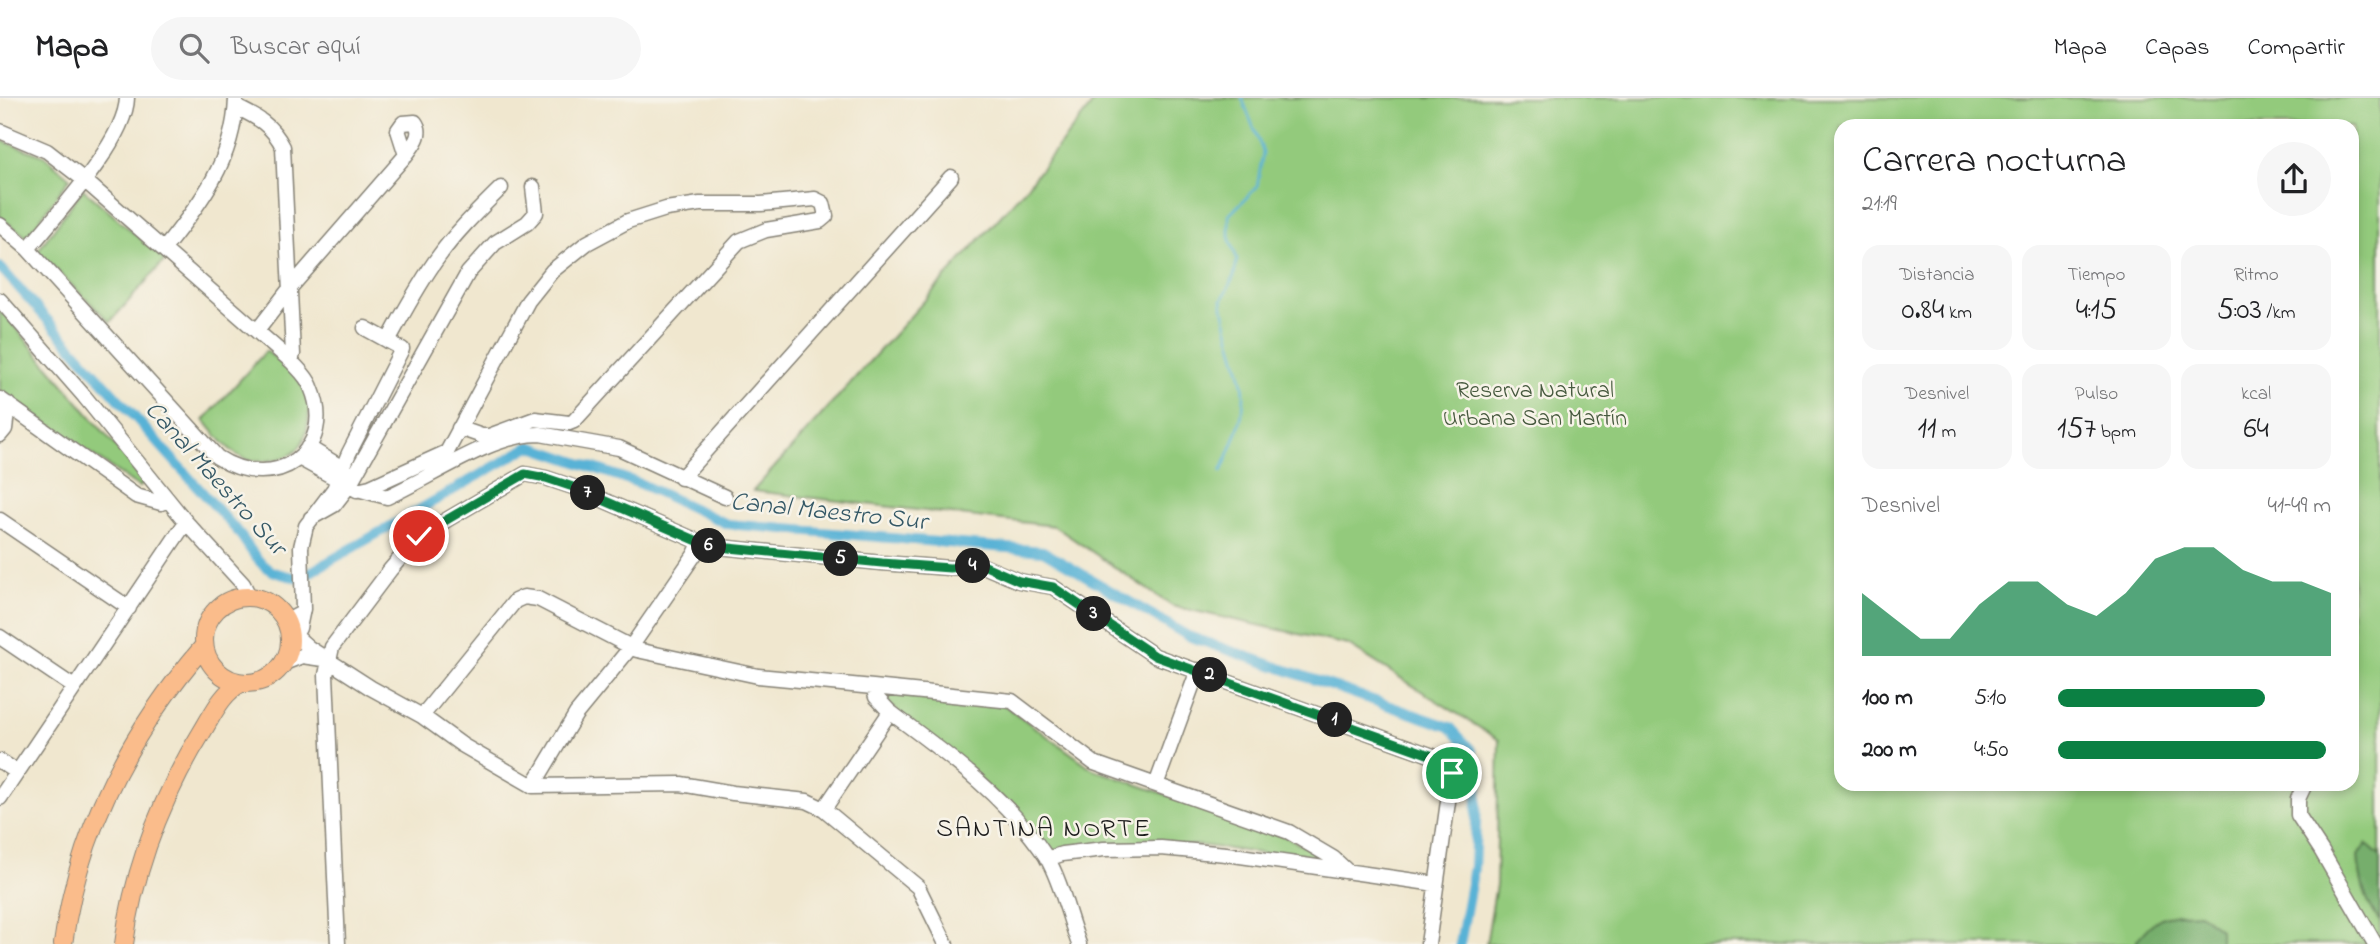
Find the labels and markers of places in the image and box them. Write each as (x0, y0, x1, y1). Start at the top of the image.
pin: 7 (570, 476, 606, 510)
pin (389, 506, 449, 566)
pin: 6 (692, 528, 726, 564)
pin: 5 (824, 542, 858, 576)
pin: 4 (956, 548, 990, 584)
pin: 3 (1076, 596, 1112, 632)
pin: 2 (1192, 658, 1228, 692)
pin: 1 (1318, 702, 1352, 738)
pin (1422, 743, 1482, 803)

